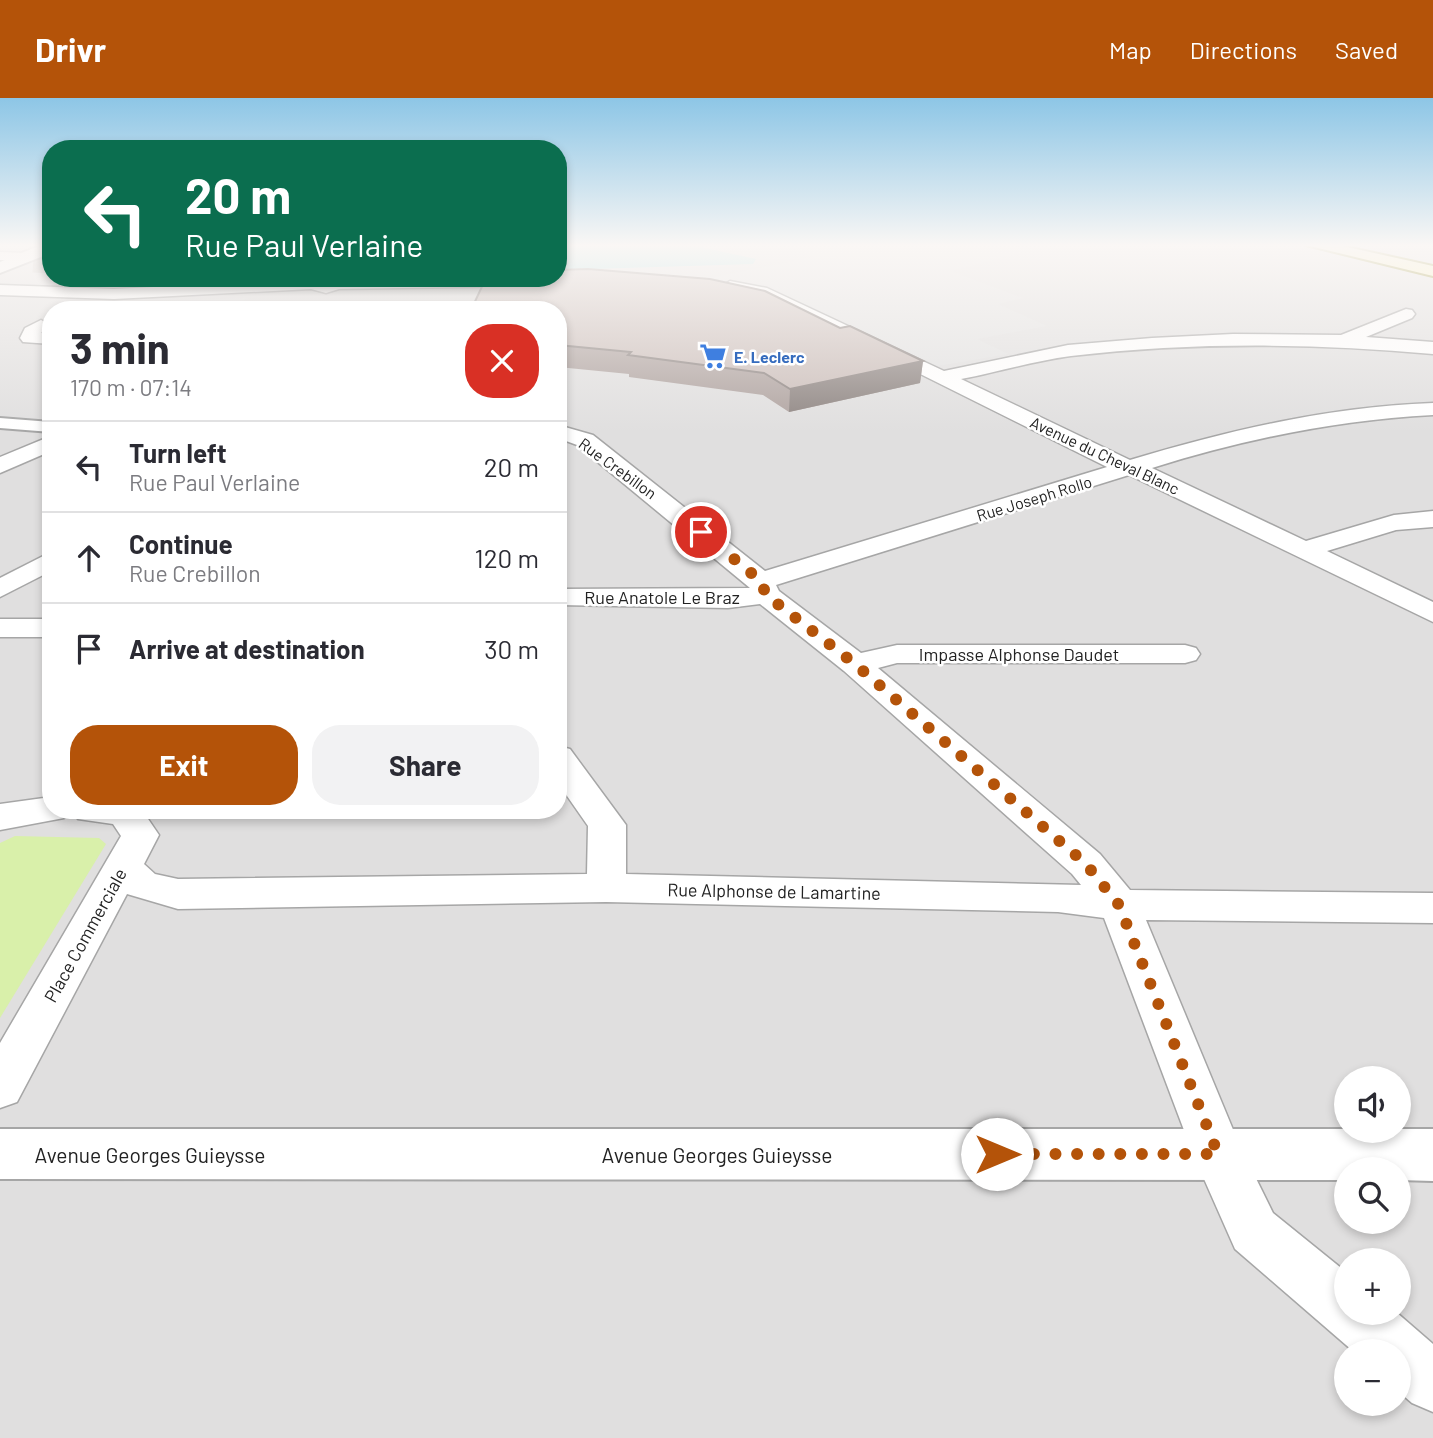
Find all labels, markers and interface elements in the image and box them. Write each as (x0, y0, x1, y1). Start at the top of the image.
text: Drivr (35, 29, 106, 69)
text: Map (1109, 35, 1152, 64)
text: Directions (1190, 35, 1297, 64)
text: Saved (1335, 35, 1398, 64)
text: 20 m (185, 165, 291, 224)
icon: left (70, 168, 161, 259)
text: Rue Paul Verlaine (185, 225, 423, 263)
text: 3 min (70, 322, 170, 372)
button: close (465, 324, 539, 398)
supermarket icon: E. Leclerc (698, 341, 728, 371)
place label: E. Leclerc (734, 347, 805, 366)
text: 170 m · 07:14 (70, 373, 192, 401)
street label: Avenue du Cheval Blanc (1027, 412, 1183, 498)
street label: Rue Crebillon (575, 433, 661, 503)
text: Turn left (129, 437, 227, 468)
icon: left (70, 448, 108, 486)
text: 20 m (484, 451, 539, 482)
text: Rue Paul Verlaine (129, 468, 300, 496)
street label: Rue Joseph Rollo (974, 471, 1094, 525)
pin (671, 502, 731, 562)
icon: arrive (682, 513, 720, 551)
text: Continue (129, 528, 233, 559)
icon: ahead (70, 539, 108, 577)
text: 120 m (475, 542, 539, 573)
text: Rue Crebillon (129, 559, 261, 587)
street label: Rue Anatole Le Braz (584, 586, 740, 608)
icon: arrive (70, 630, 108, 668)
text: Arrive at destination (129, 633, 365, 664)
text: 30 m (484, 633, 539, 664)
street label: Impasse Alphonse Daudet (919, 643, 1119, 665)
button: Exit (70, 725, 298, 805)
button: Share (312, 725, 539, 805)
street label: Place Commerciale (39, 864, 131, 1006)
street label: Rue Alphonse de Lamartine (667, 878, 881, 904)
map controls (1334, 1066, 1411, 1416)
button: sound (1334, 1066, 1411, 1143)
position arrow (960, 1117, 1034, 1191)
street label: Avenue Georges Guieysse (35, 1142, 265, 1167)
street label: Avenue Georges Guieysse (602, 1142, 832, 1167)
button: search (1334, 1157, 1411, 1234)
button: + (1334, 1248, 1411, 1325)
button: − (1334, 1339, 1411, 1416)

